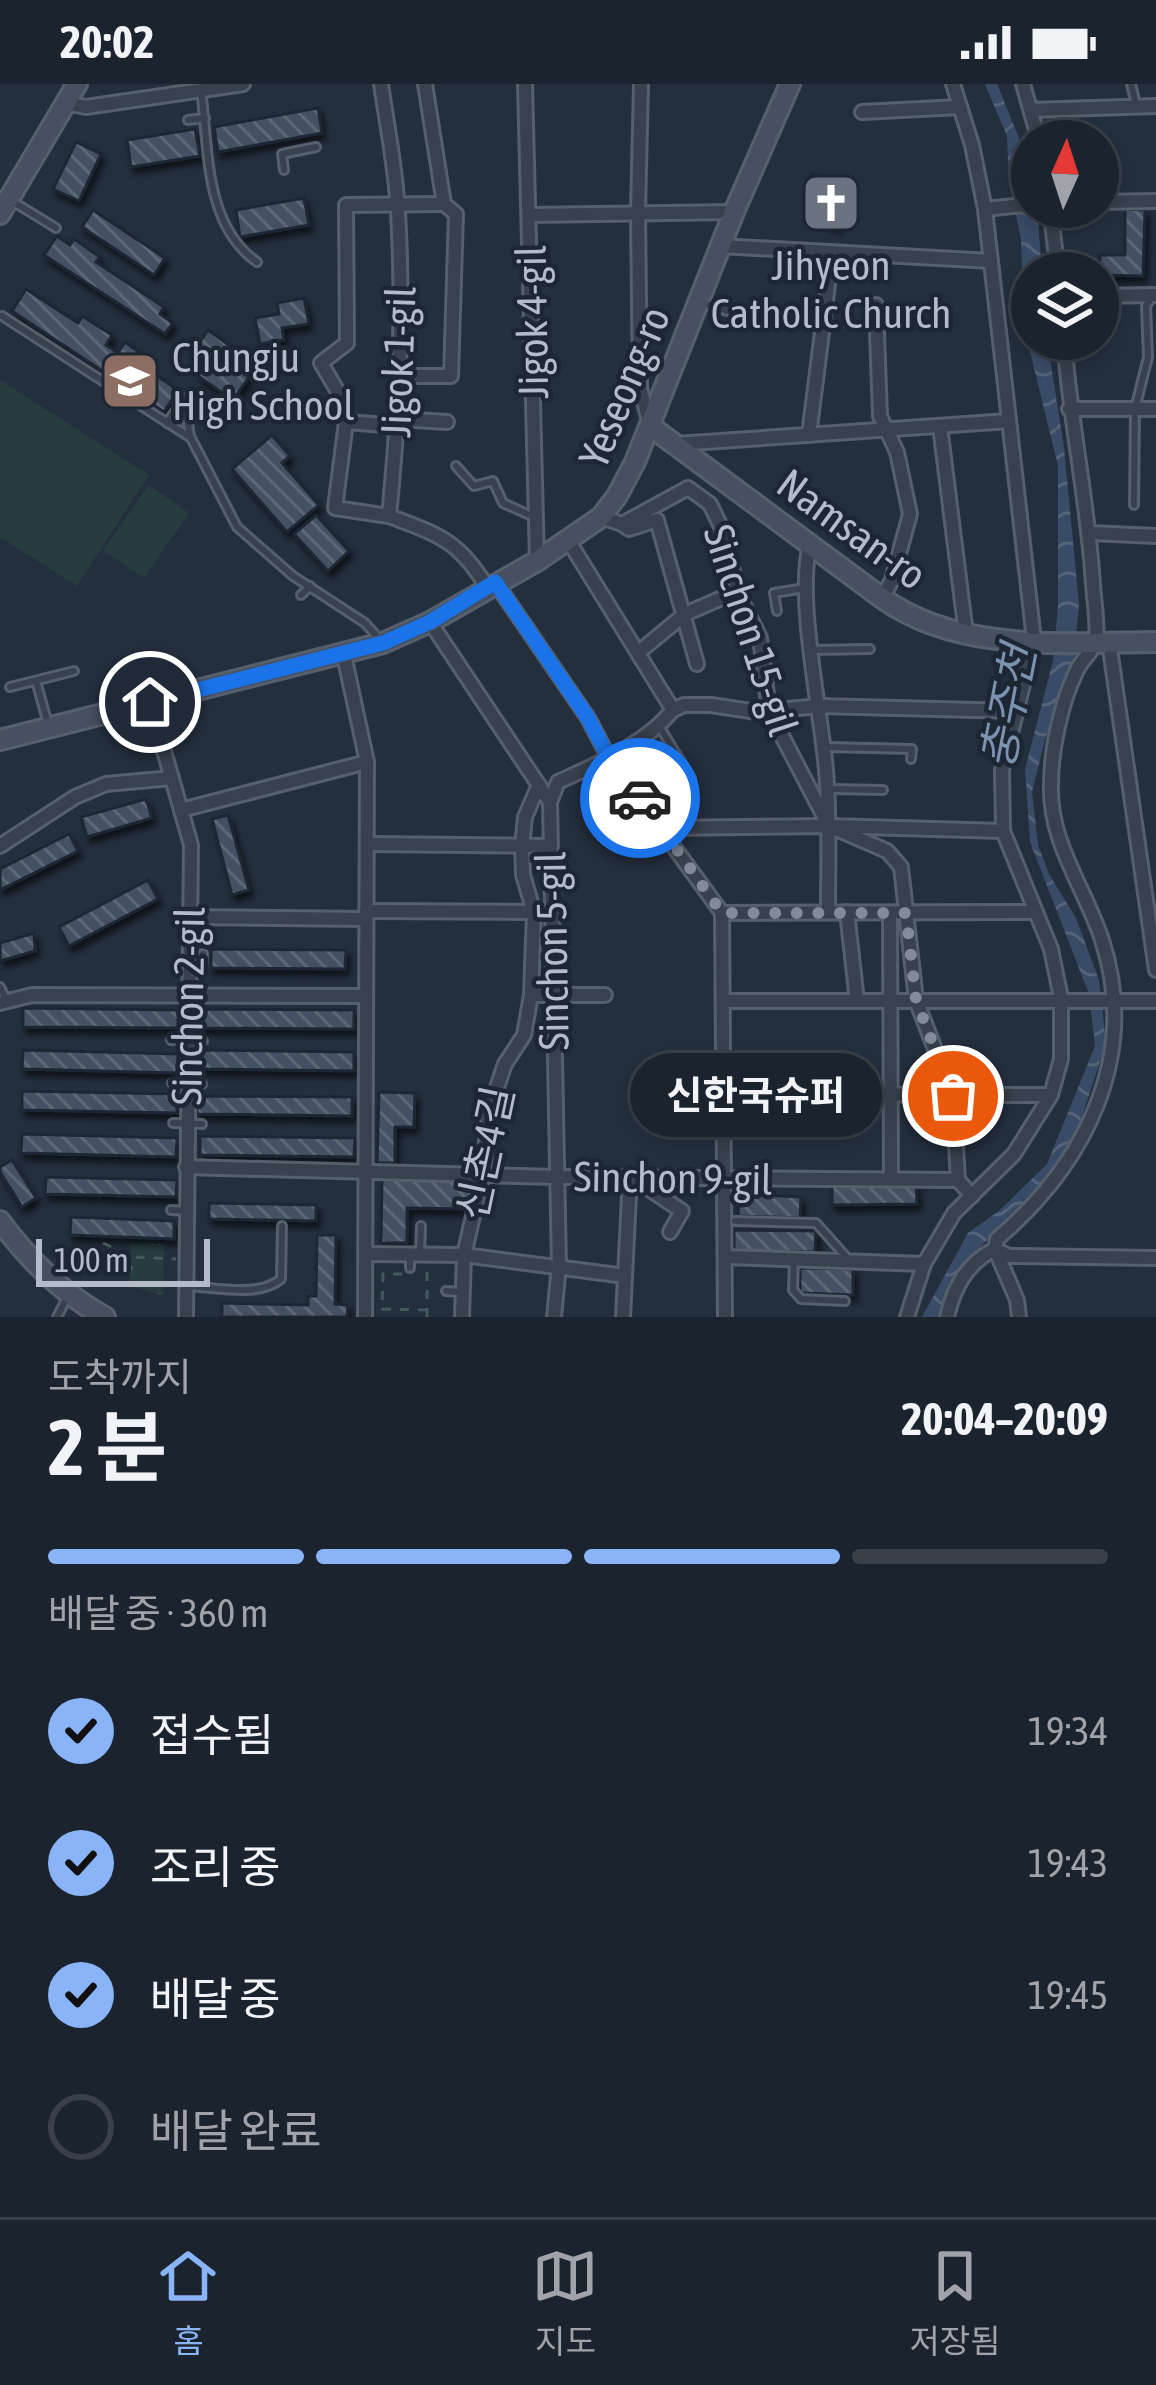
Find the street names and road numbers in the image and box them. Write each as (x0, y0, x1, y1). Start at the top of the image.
street label: Jigok 4-gil (507, 245, 557, 399)
street label: Jigok 1-gil (371, 286, 425, 438)
street label: Yeseong-ro (569, 300, 679, 474)
street label: Namsan-ro (768, 459, 936, 599)
street label: Sinchon 15-gil (694, 519, 808, 741)
street label: Sinchon 5-gil (526, 851, 578, 1051)
street label: Sinchon 2-gil (162, 906, 214, 1106)
street label: 신촌4길 (447, 1082, 523, 1224)
street label: Sinchon 9-gil (573, 1152, 773, 1204)

